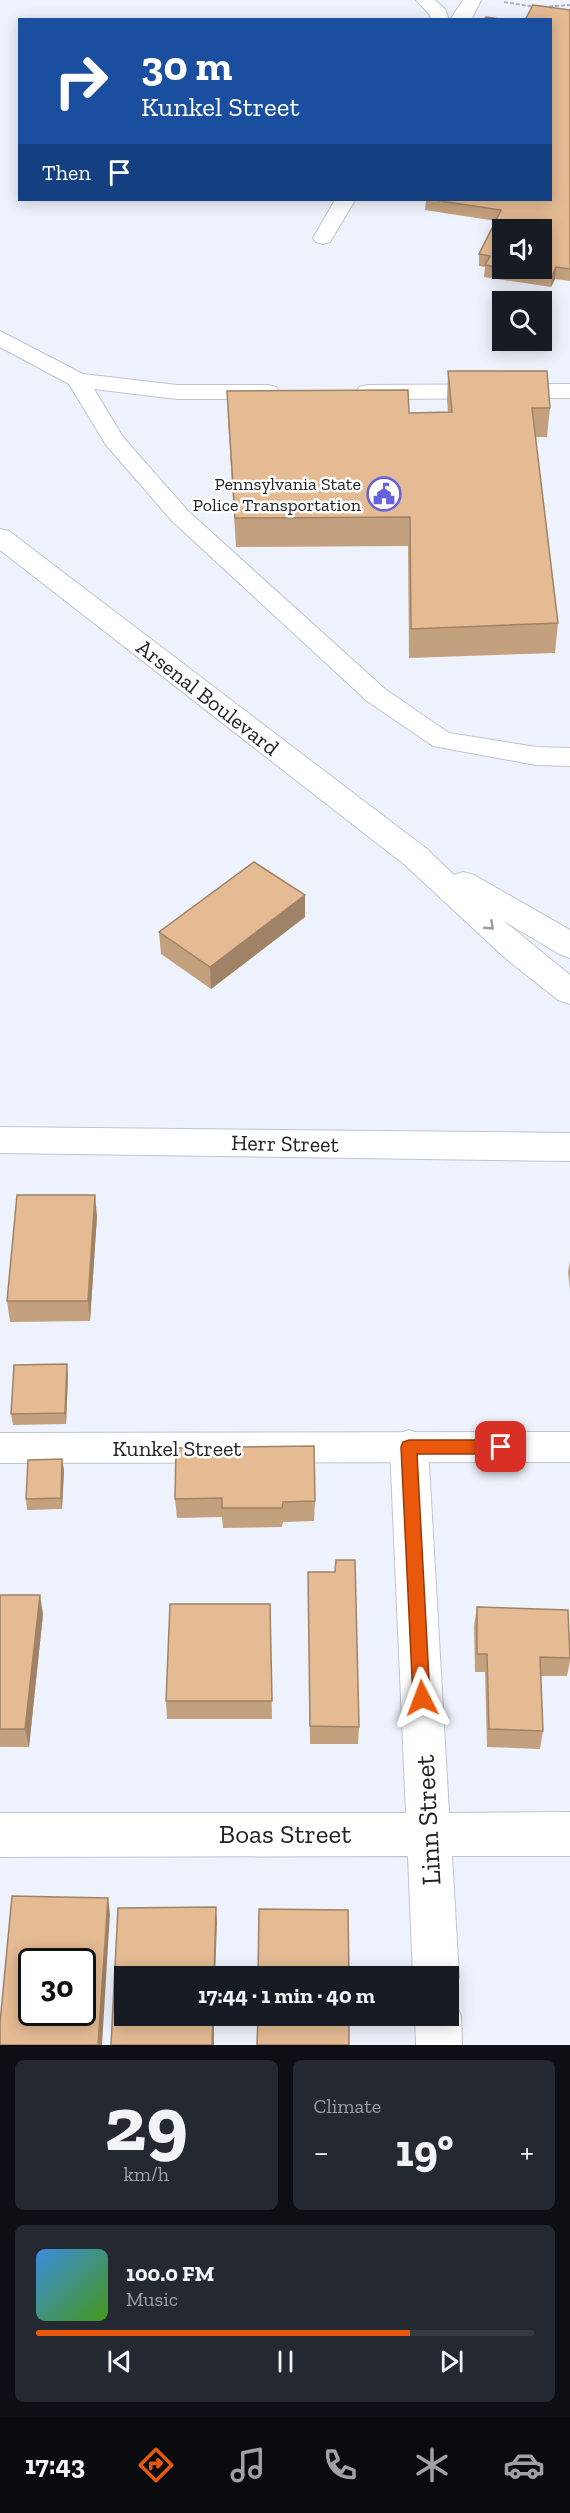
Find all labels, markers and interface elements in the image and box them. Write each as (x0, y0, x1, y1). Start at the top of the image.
text: 30 m (141, 40, 232, 91)
icon: right (42, 42, 120, 120)
text: Kunkel Street (141, 91, 299, 123)
icon: arrive (103, 156, 136, 189)
text: Then (42, 159, 91, 186)
map controls (492, 219, 552, 351)
button: sound (492, 219, 552, 279)
button: search (492, 291, 552, 351)
place label: Pennsylvania State Police Transportation (193, 473, 362, 516)
public building icon: Pennsylvania State Police Transportation (366, 476, 402, 512)
street label: Arsenal Boulevard (131, 633, 284, 761)
one-way arrow (483, 919, 493, 930)
street label: Herr Street (231, 1129, 340, 1158)
pin (475, 1421, 526, 1472)
icon: arrive (484, 1430, 517, 1463)
street label: Kunkel Street (112, 1435, 242, 1462)
position arrow (390, 1666, 454, 1730)
street label: Linn Street (409, 1754, 447, 1886)
street label: Boas Street (219, 1818, 351, 1850)
speed limit sign: 30 (18, 1948, 96, 2026)
text: 17:44 · 1 min · 40 m (198, 1982, 375, 2009)
text: 29 (104, 2076, 188, 2170)
text: Climate (314, 2094, 381, 2118)
text: 19° (395, 2124, 454, 2178)
text: − (314, 2132, 329, 2171)
text: + (520, 2132, 534, 2171)
text: km/h (123, 2162, 169, 2186)
text: 100.0 FM (126, 2260, 214, 2287)
text: Music (126, 2287, 178, 2311)
icon: previous (103, 2345, 136, 2378)
icon: pause (269, 2345, 302, 2378)
icon: next (435, 2345, 468, 2378)
icon: directions (135, 2444, 177, 2486)
icon: music (227, 2444, 269, 2486)
icon: phone (319, 2444, 361, 2486)
icon: climate (411, 2444, 453, 2486)
icon: car (503, 2444, 545, 2486)
text: 17:43 (25, 2449, 85, 2481)

